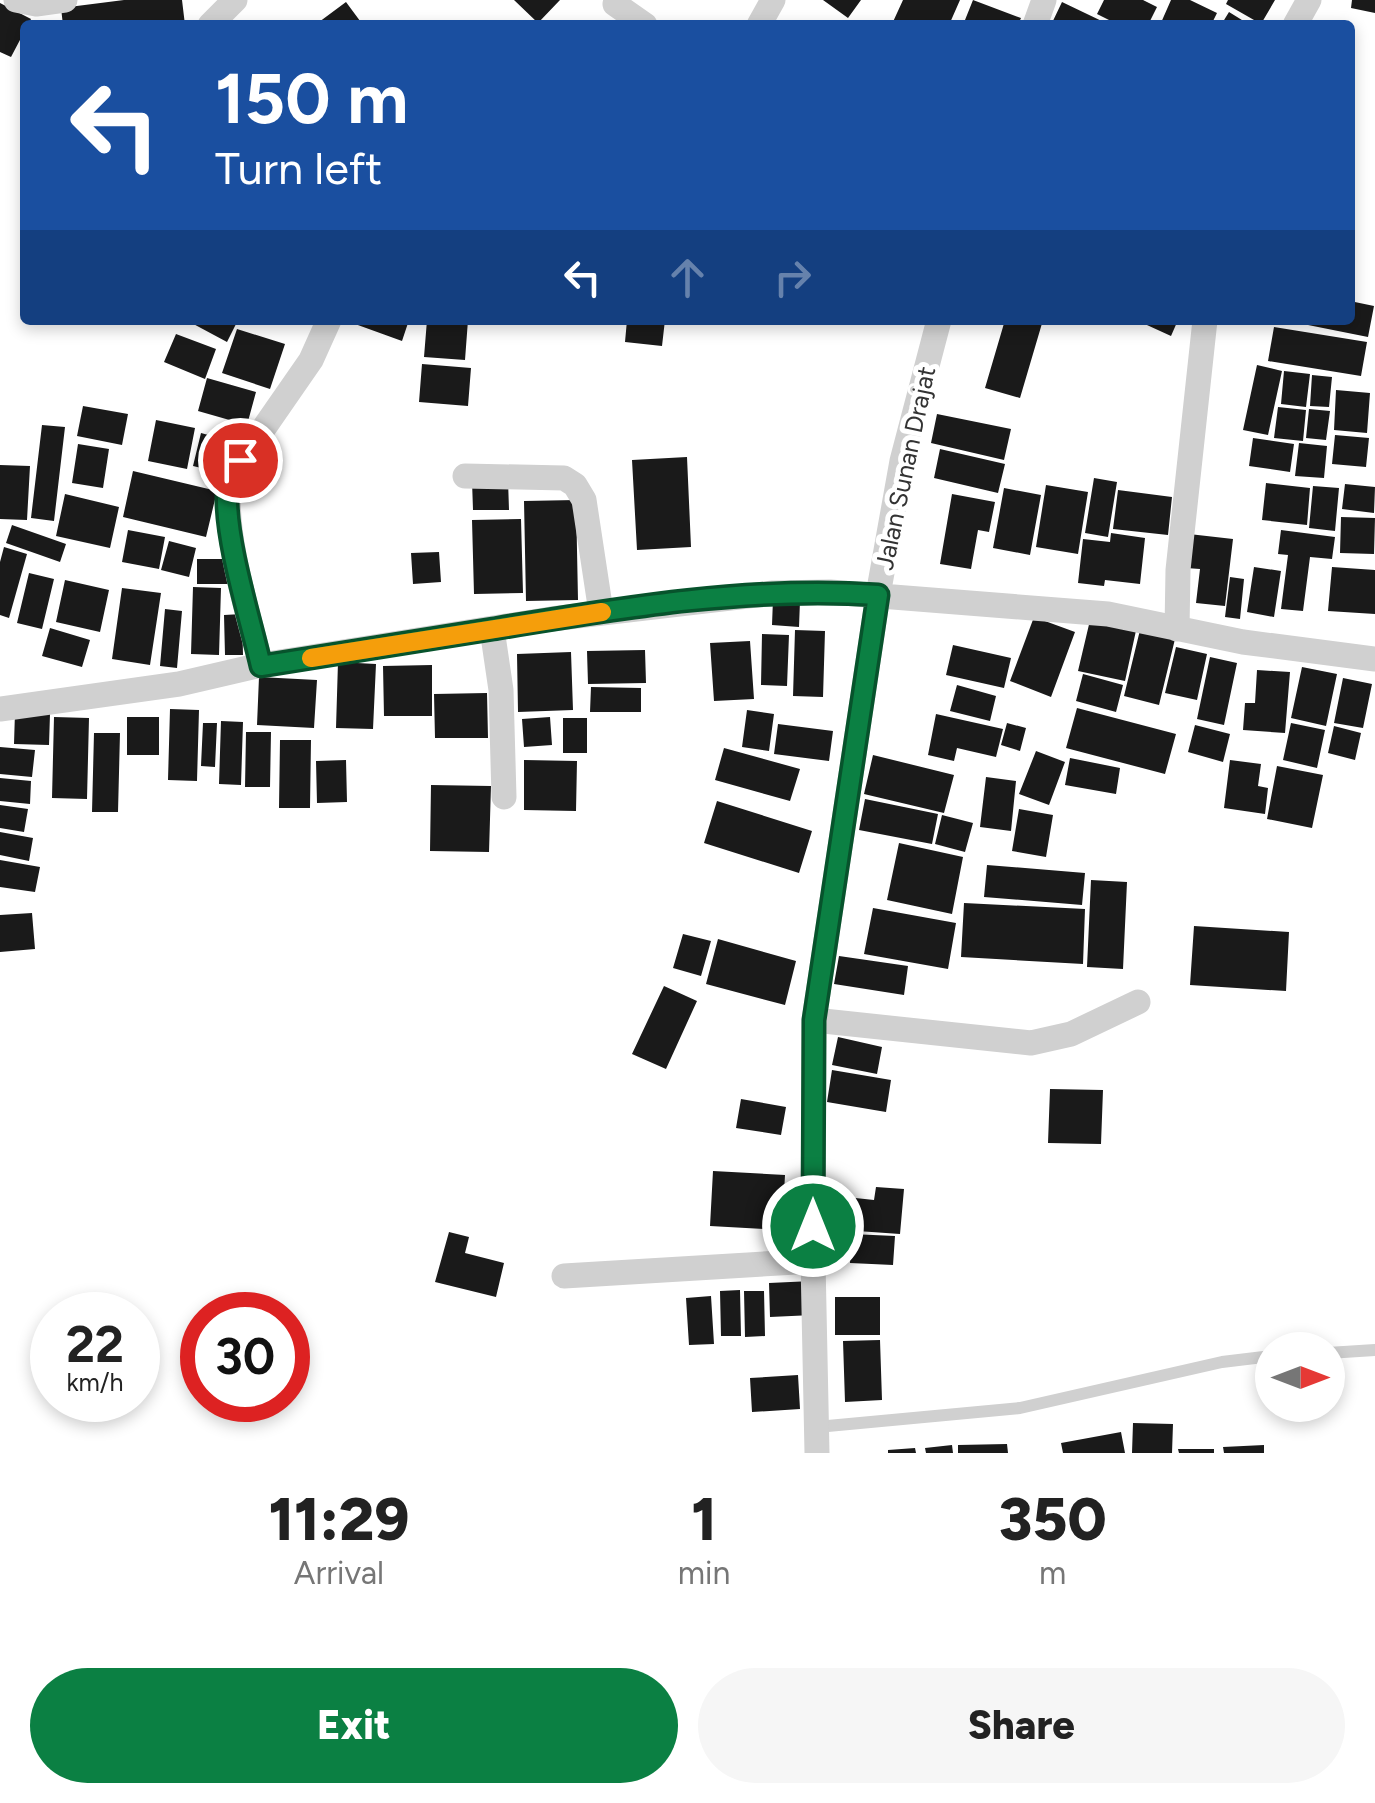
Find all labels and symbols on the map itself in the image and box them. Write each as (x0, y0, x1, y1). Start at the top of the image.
street label: Jalan Sunan Drajat (869, 363, 941, 573)
pin (198, 418, 283, 503)
position arrow (761, 1174, 865, 1278)
speed limit sign: 30 (180, 1292, 310, 1422)
north arrow (1255, 1332, 1345, 1422)

